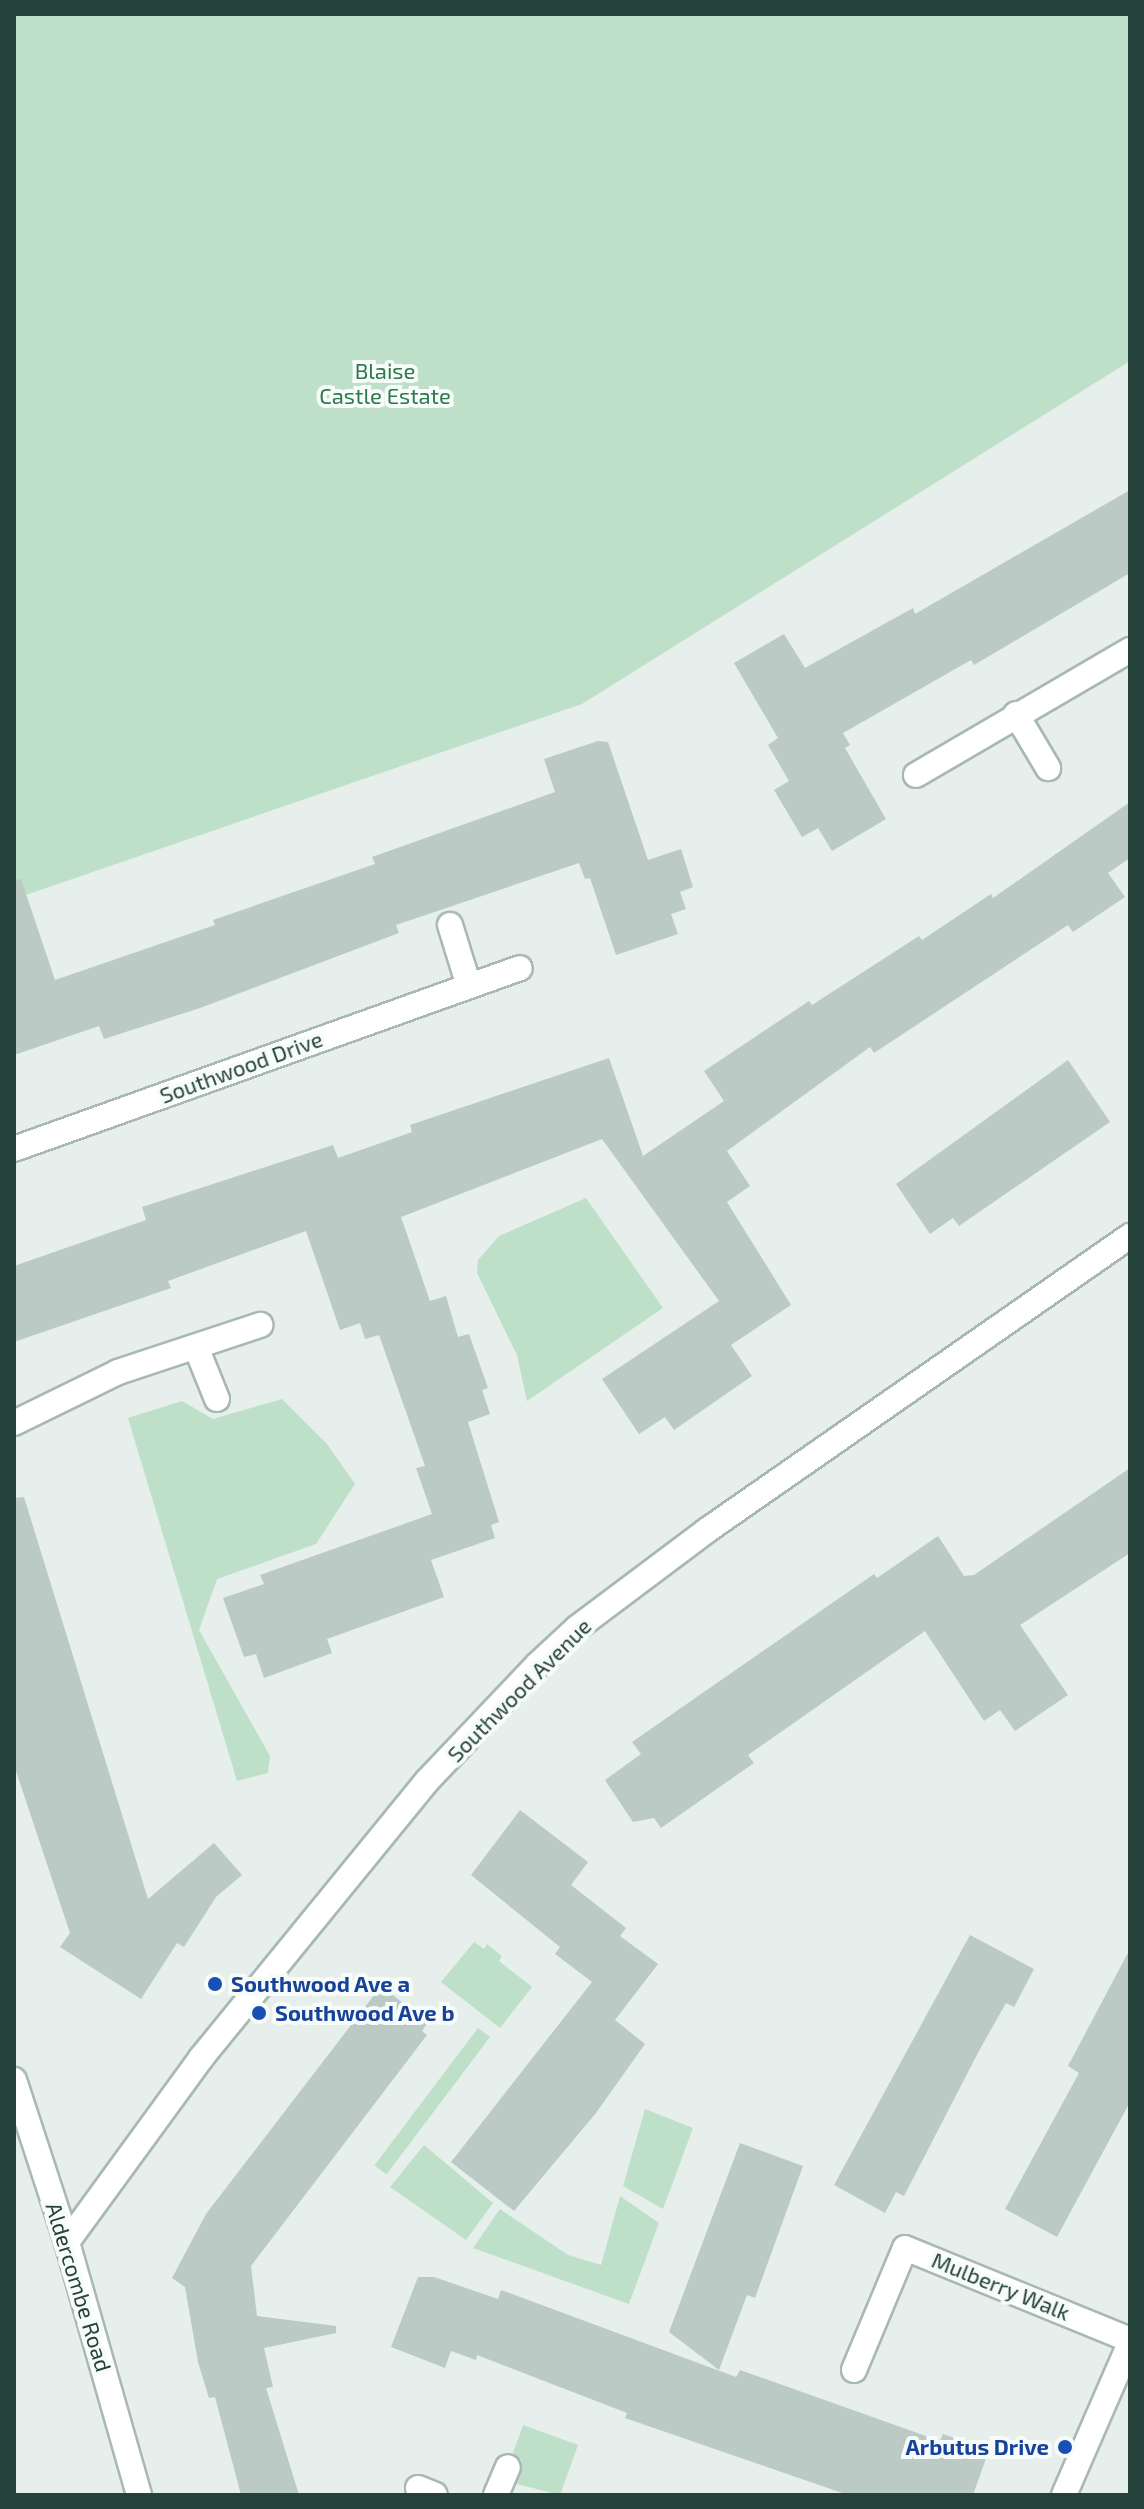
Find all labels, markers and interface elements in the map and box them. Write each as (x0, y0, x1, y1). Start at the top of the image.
park label: Blaise Castle Estate (319, 357, 451, 408)
street label: Southwood Drive (156, 1025, 326, 1109)
street label: Southwood Avenue (441, 1612, 597, 1768)
place label: Southwood Ave a (231, 1971, 410, 1997)
marker: Southwood Ave a (206, 1975, 224, 1993)
place label: Southwood Ave b (275, 2000, 455, 2026)
marker: Southwood Ave b (250, 2004, 268, 2022)
street label: Aldercombe Road (41, 2199, 117, 2375)
street label: Mulberry Walk (928, 2246, 1074, 2326)
place label: Arbutus Drive (905, 2434, 1049, 2460)
marker: Arbutus Drive (1056, 2438, 1074, 2456)

